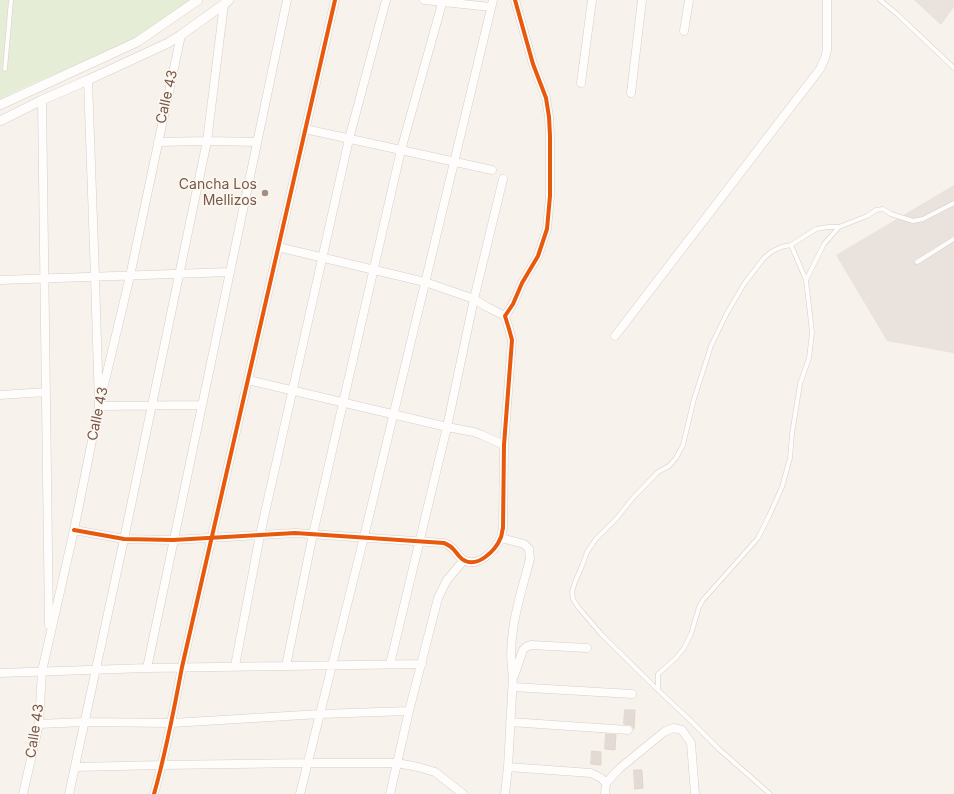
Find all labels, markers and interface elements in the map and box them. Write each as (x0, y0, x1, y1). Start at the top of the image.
street label: Calle 43 (153, 68, 181, 126)
place label: Cancha Los Mellizos (179, 177, 257, 210)
marker: Cancha Los Mellizos (260, 188, 270, 198)
street label: Calle 43 (84, 386, 112, 442)
street label: Calle 43 (22, 703, 48, 759)

